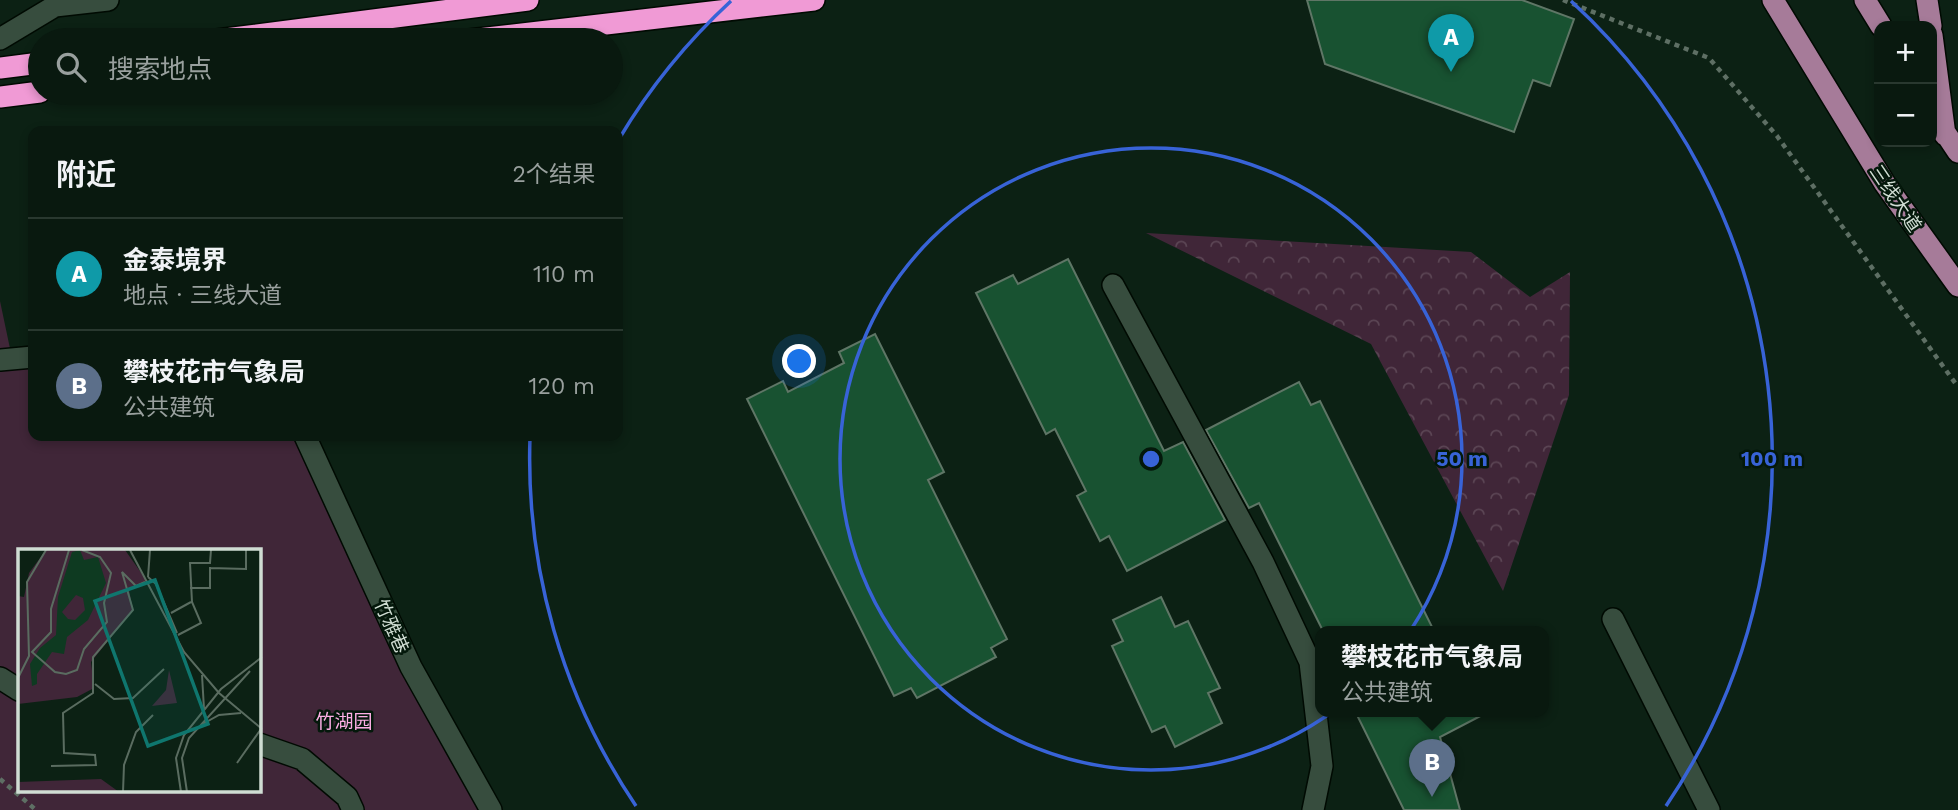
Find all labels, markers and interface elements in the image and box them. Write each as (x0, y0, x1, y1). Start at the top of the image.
pin: A (1428, 14, 1474, 72)
map controls (1874, 21, 1937, 147)
button: + (1874, 21, 1937, 84)
search box (28, 28, 623, 105)
icon: search (52, 48, 90, 86)
text: 搜索地点 (108, 54, 212, 84)
button: − (1874, 84, 1937, 147)
text: 附近 (56, 157, 116, 192)
street label: 三线大道 (1865, 160, 1926, 236)
text: 2个结果 (513, 161, 595, 188)
text: 金泰境界 (123, 245, 227, 275)
text: A (71, 261, 87, 288)
text: 110 m (533, 261, 595, 288)
text: 地点 · 三线大道 (123, 282, 282, 309)
your location (782, 344, 816, 378)
text: 攀枝花市气象局 (123, 357, 305, 387)
text: B (71, 373, 87, 400)
text: 120 m (529, 373, 595, 400)
text: 公共建筑 (123, 394, 215, 421)
text: 50 m (1436, 446, 1488, 471)
text: 100 m (1741, 446, 1803, 471)
centre of rings (1139, 447, 1163, 471)
inset map (18, 549, 261, 792)
street label: 竹雅巷 (369, 595, 414, 657)
popup (1315, 626, 1549, 717)
text: 攀枝花市气象局 (1341, 642, 1523, 672)
text: 公共建筑 (1341, 679, 1433, 706)
park label: 竹湖园 (315, 710, 373, 733)
pin: B (1409, 739, 1455, 797)

